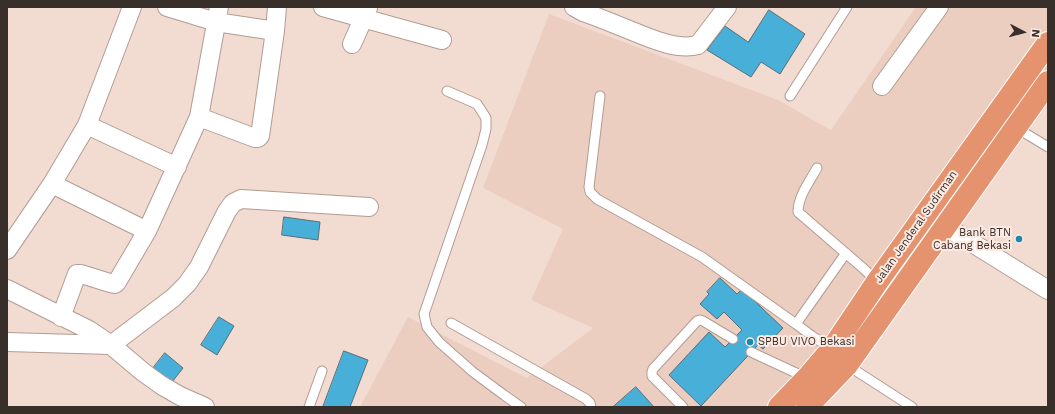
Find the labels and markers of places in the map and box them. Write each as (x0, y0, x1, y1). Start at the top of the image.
place label: Bank BTN Cabang Bekasi (933, 226, 1011, 252)
marker: Bank BTN Cabang Bekasi (1014, 234, 1024, 244)
place label: SPBU VIVO Bekasi (758, 335, 854, 349)
marker: SPBU VIVO Bekasi (745, 337, 755, 347)

